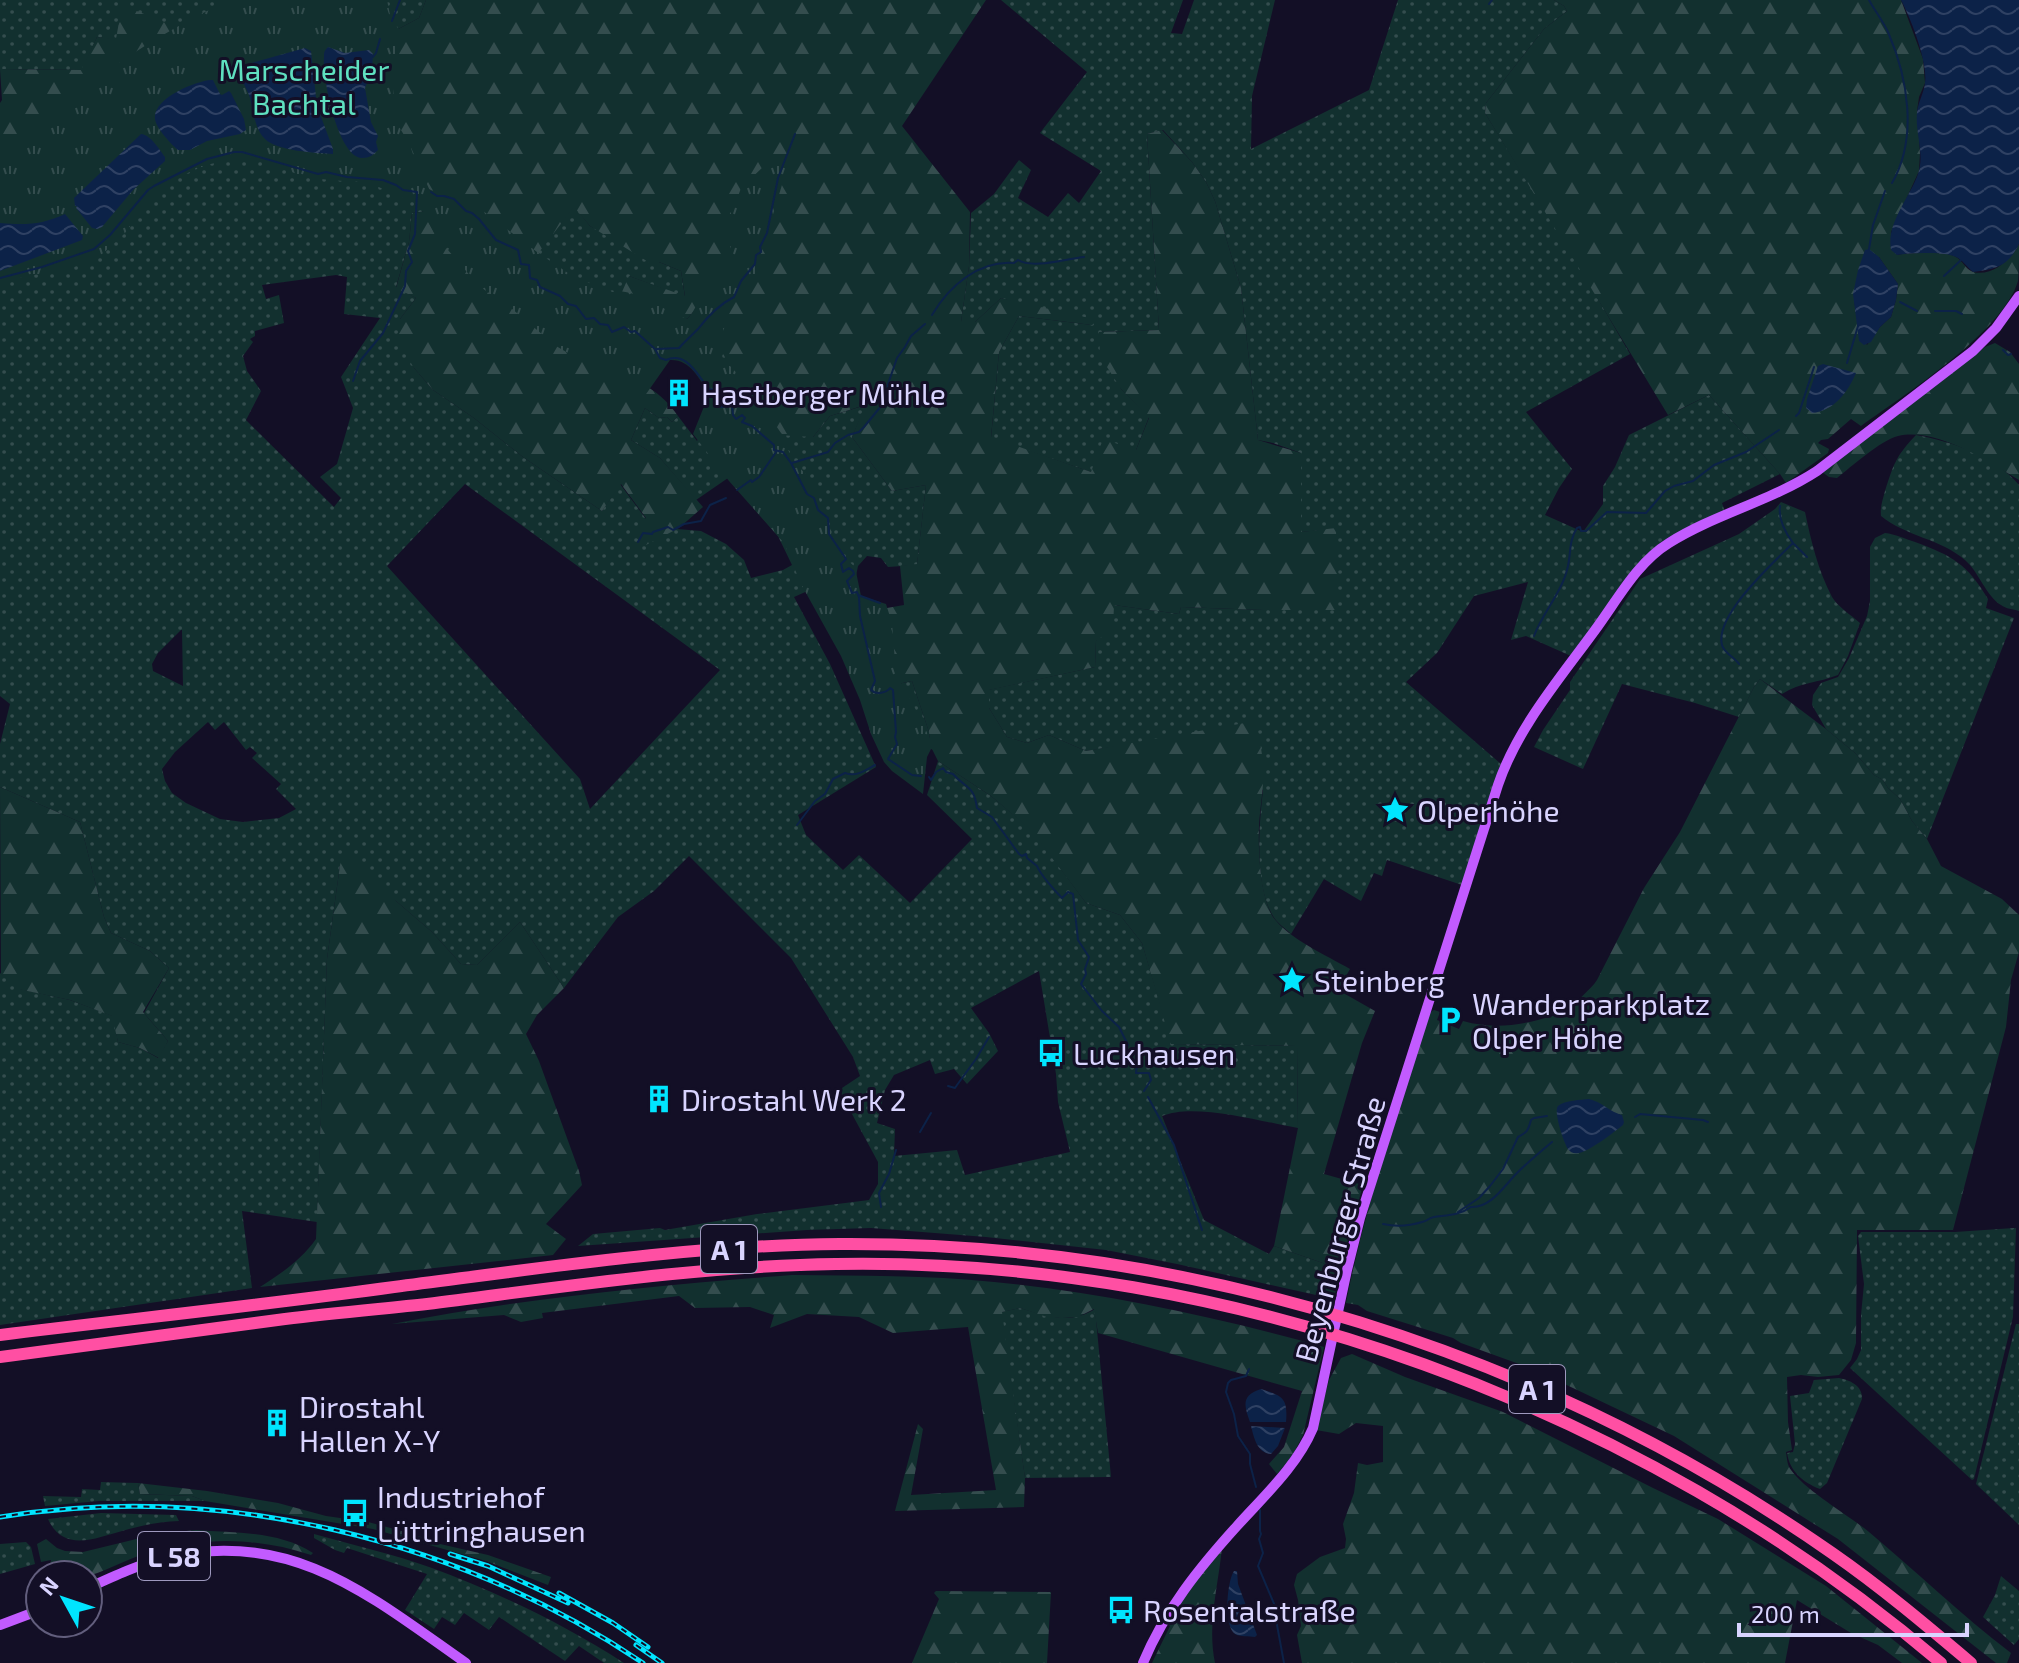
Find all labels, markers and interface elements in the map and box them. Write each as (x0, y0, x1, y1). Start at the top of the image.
park label: Marscheider Bachtal (218, 51, 390, 121)
place label: Hastberger Mühle (701, 375, 946, 411)
building icon: Hastberger Mühle (664, 378, 694, 408)
place label: Olperhöhe (1417, 792, 1560, 828)
place icon: Olperhöhe (1380, 795, 1410, 825)
place label: Steinberg (1314, 962, 1445, 998)
place icon: Steinberg (1277, 965, 1307, 995)
place label: Wanderparkplatz Olper Höhe (1472, 985, 1710, 1055)
parking icon: Wanderparkplatz Olper Höhe (1435, 1005, 1465, 1035)
place label: Luckhausen (1073, 1035, 1235, 1071)
bus stop icon: Luckhausen (1036, 1038, 1066, 1068)
place label: Dirostahl Werk 2 (681, 1081, 907, 1117)
building icon: Dirostahl Werk 2 (644, 1084, 674, 1114)
street label: Beyenburger Straße (1286, 1092, 1392, 1366)
road number: A 1 (701, 1225, 757, 1273)
road number: A 1 (1509, 1365, 1565, 1413)
place label: Dirostahl Hallen X-Y (299, 1388, 440, 1458)
building icon: Dirostahl Hallen X-Y (262, 1408, 292, 1438)
place label: Industriehof Lüttringhausen (377, 1478, 586, 1548)
bus stop icon: Industriehof Lüttringhausen (340, 1498, 370, 1528)
road number: L 58 (138, 1532, 210, 1580)
north arrow (24, 1559, 104, 1639)
text: N (33, 1571, 63, 1600)
scale bar (1739, 1587, 1967, 1637)
place label: Rosentalstraße (1143, 1592, 1356, 1628)
bus stop icon: Rosentalstraße (1106, 1595, 1136, 1625)
text: 200 m (1751, 1599, 1820, 1628)

